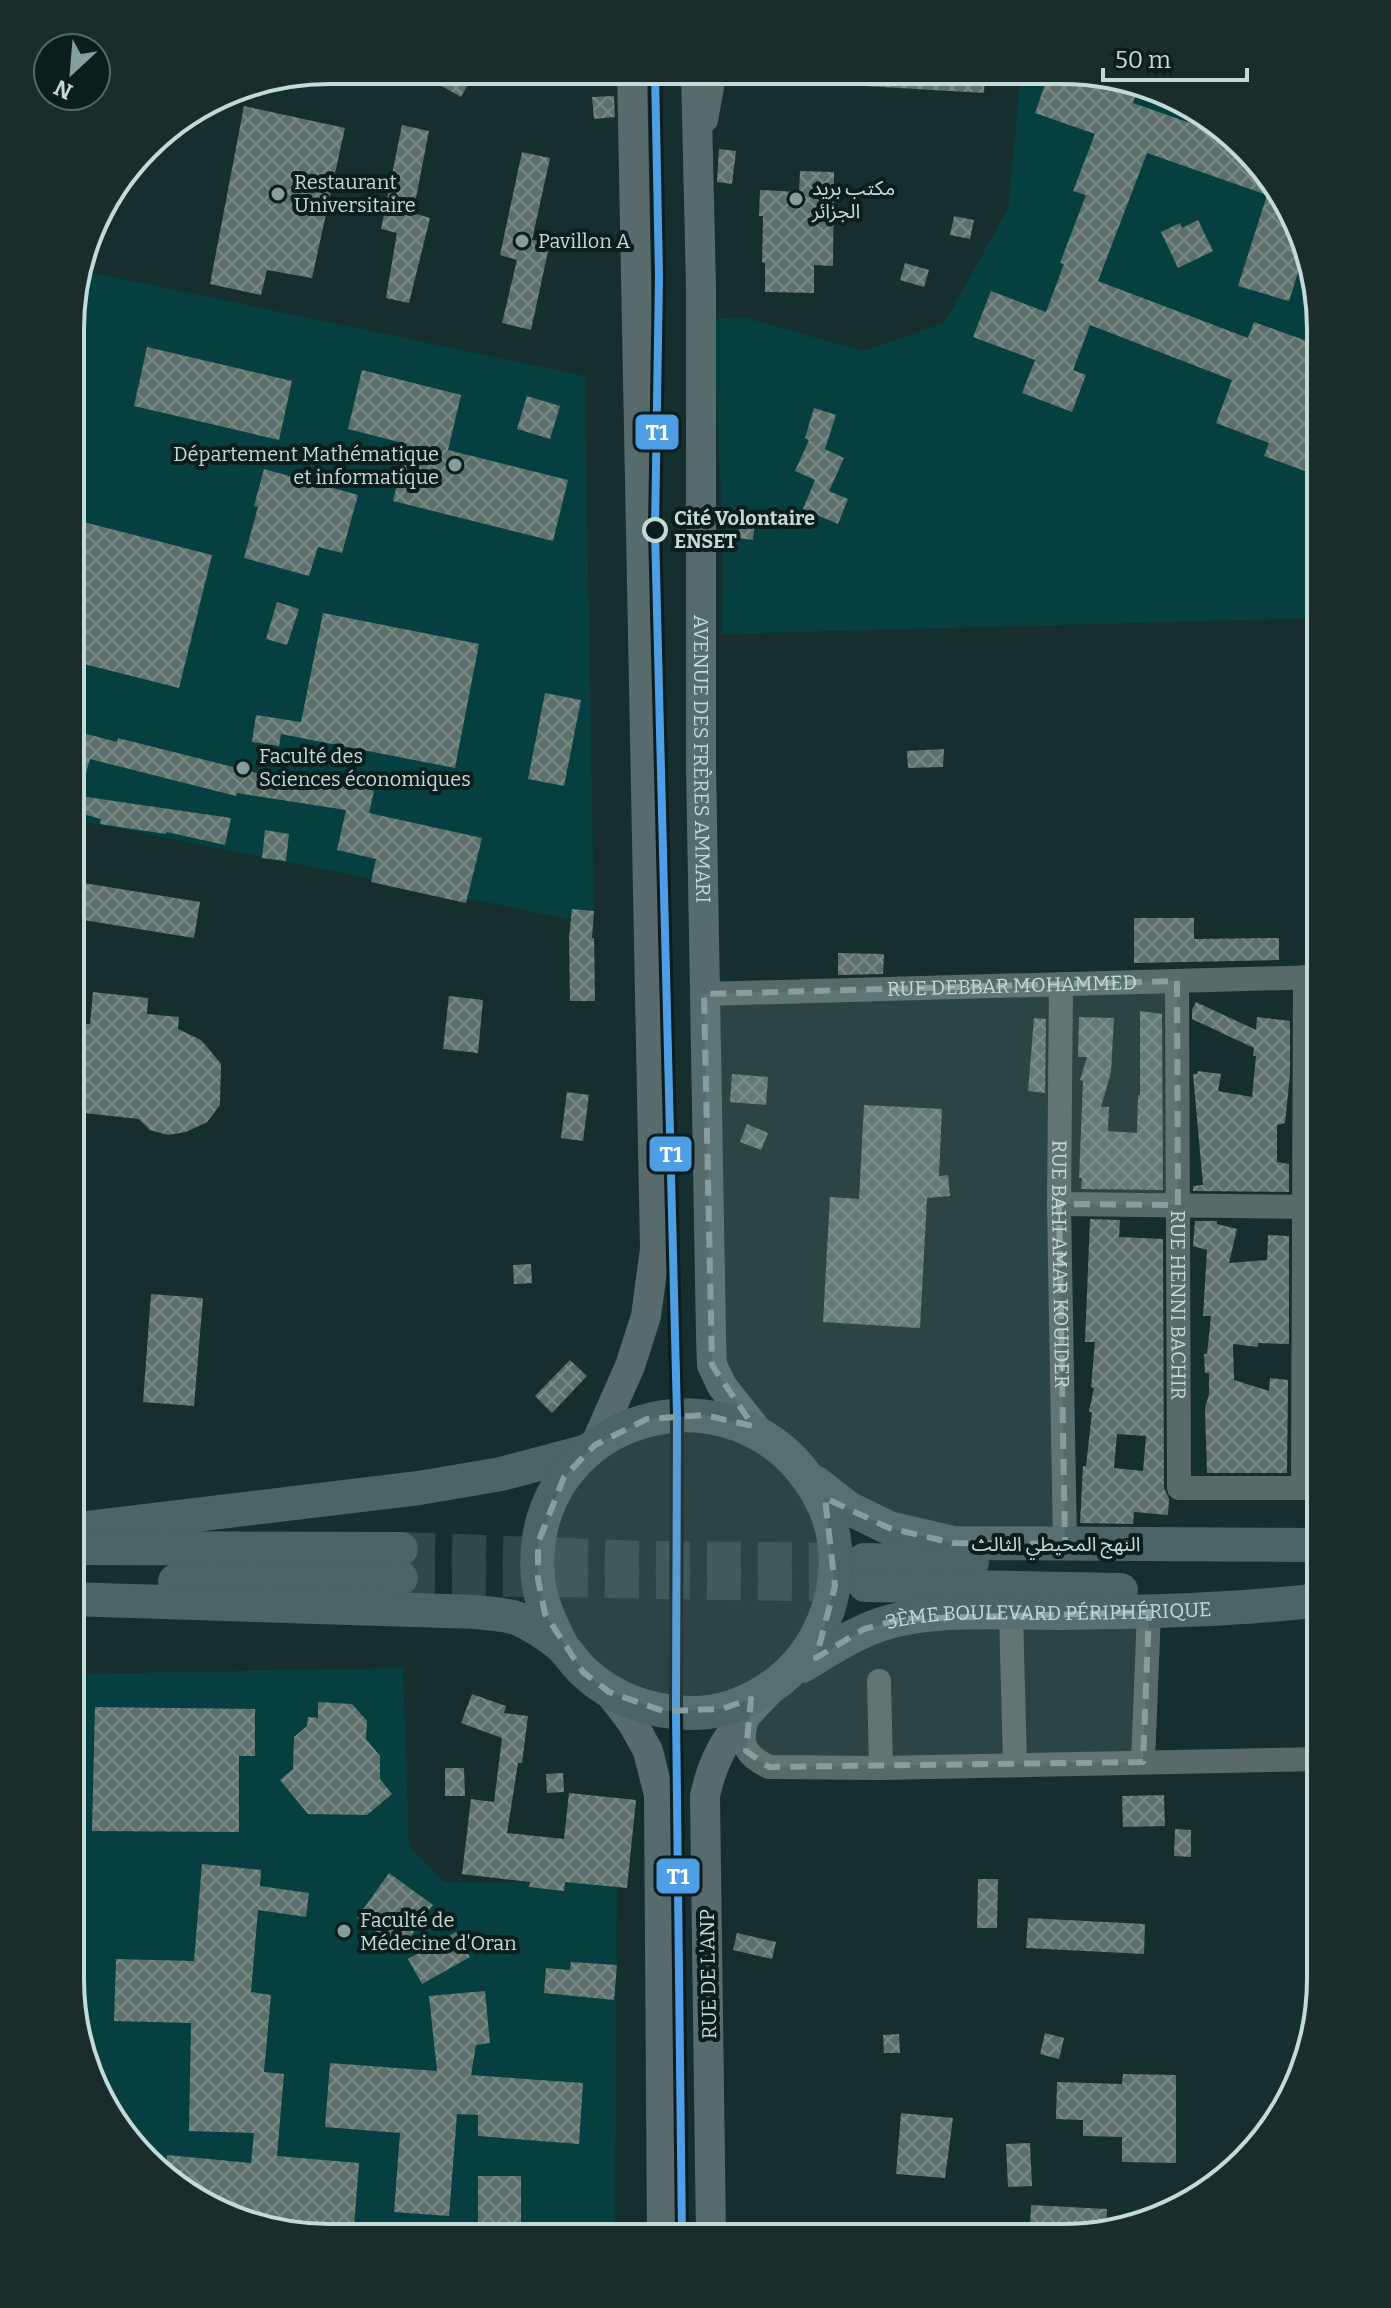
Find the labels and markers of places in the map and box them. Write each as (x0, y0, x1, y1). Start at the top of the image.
place label: Restaurant Universitaire (294, 170, 416, 217)
place label: مكتب بريد الجزائر (811, 176, 895, 223)
marker: Restaurant Universitaire (269, 185, 287, 203)
marker: مكتب بريد الجزائر (787, 190, 805, 208)
place label: Pavillon A (538, 229, 631, 253)
marker: Pavillon A (513, 232, 531, 250)
place label: Département Mathématique et informatique (173, 442, 439, 489)
marker: Département Mathématique et informatique (446, 456, 464, 474)
place label: Cité Volontaire ENSET (674, 506, 815, 553)
marker: Cité Volontaire ENSET (643, 518, 667, 542)
place label: Faculté des Sciences économiques (259, 744, 471, 791)
marker: Faculté des Sciences économiques (234, 759, 252, 777)
place label: Faculté de Médecine d'Oran (360, 1908, 517, 1955)
marker: Faculté de Médecine d'Oran (335, 1922, 353, 1940)

